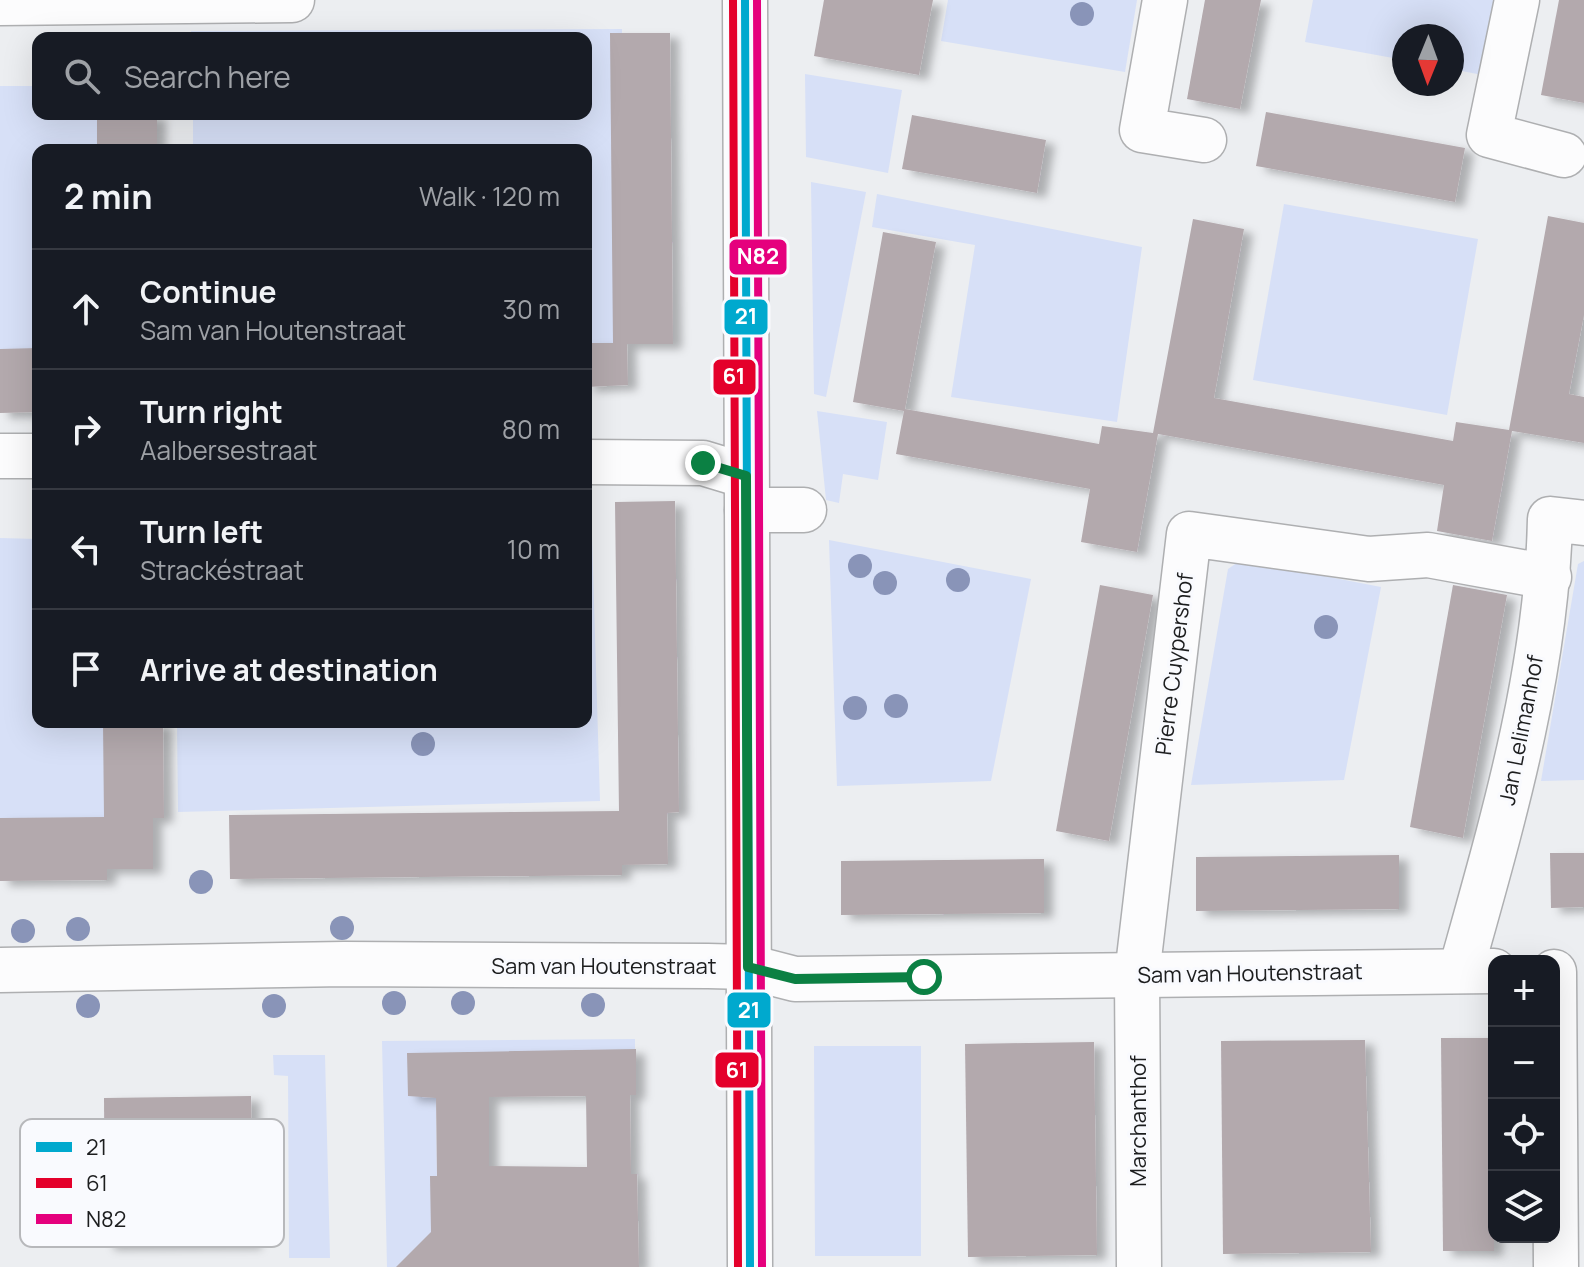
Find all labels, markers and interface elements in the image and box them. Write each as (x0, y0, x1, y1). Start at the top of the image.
north arrow (1392, 24, 1464, 96)
search box (32, 32, 592, 120)
icon: search (60, 54, 104, 98)
text: Search here (124, 56, 291, 97)
text: 2 min (64, 173, 152, 219)
text: Walk · 120 m (419, 178, 560, 214)
line badge: N82 (728, 238, 788, 276)
text: N82 (737, 241, 779, 271)
text: Continue (140, 271, 276, 312)
icon: ahead (64, 287, 108, 331)
text: 30 m (503, 291, 560, 327)
line badge: 21 (723, 298, 769, 336)
text: 21 (735, 301, 757, 331)
text: Sam van Houtenstraat (140, 312, 406, 348)
line badge: 61 (712, 358, 757, 396)
text: 61 (723, 361, 745, 391)
text: Turn right (140, 391, 283, 432)
icon: right (64, 407, 108, 451)
text: 80 m (502, 411, 560, 447)
text: Aalbersestraat (140, 432, 318, 468)
route end (685, 445, 721, 481)
text: Turn left (140, 511, 263, 552)
icon: left (64, 527, 108, 571)
text: 10 m (507, 531, 560, 567)
text: Strackéstraat (140, 552, 304, 588)
street label: Pierre Cuypershof (1148, 571, 1200, 757)
icon: arrive (64, 647, 108, 691)
text: Arrive at destination (140, 649, 438, 690)
street label: Jan Lelimanhof (1492, 652, 1550, 808)
street label: Sam van Houtenstraat (491, 951, 717, 981)
map controls (1488, 955, 1560, 1243)
button: + (1488, 955, 1560, 1027)
street label: Sam van Houtenstraat (1137, 956, 1363, 990)
route start (906, 959, 942, 995)
line badge: 21 (726, 991, 772, 1029)
text: 21 (738, 995, 760, 1025)
button: − (1488, 1027, 1560, 1099)
line badge: 61 (714, 1051, 760, 1089)
text: 61 (726, 1055, 748, 1085)
street label: Marchanthof (1123, 1055, 1153, 1187)
button: locate (1488, 1099, 1560, 1171)
legend (20, 1119, 284, 1247)
text: 21 (86, 1132, 107, 1162)
text: 61 (86, 1168, 108, 1198)
button: layers (1488, 1171, 1560, 1243)
text: N82 (86, 1204, 126, 1234)

